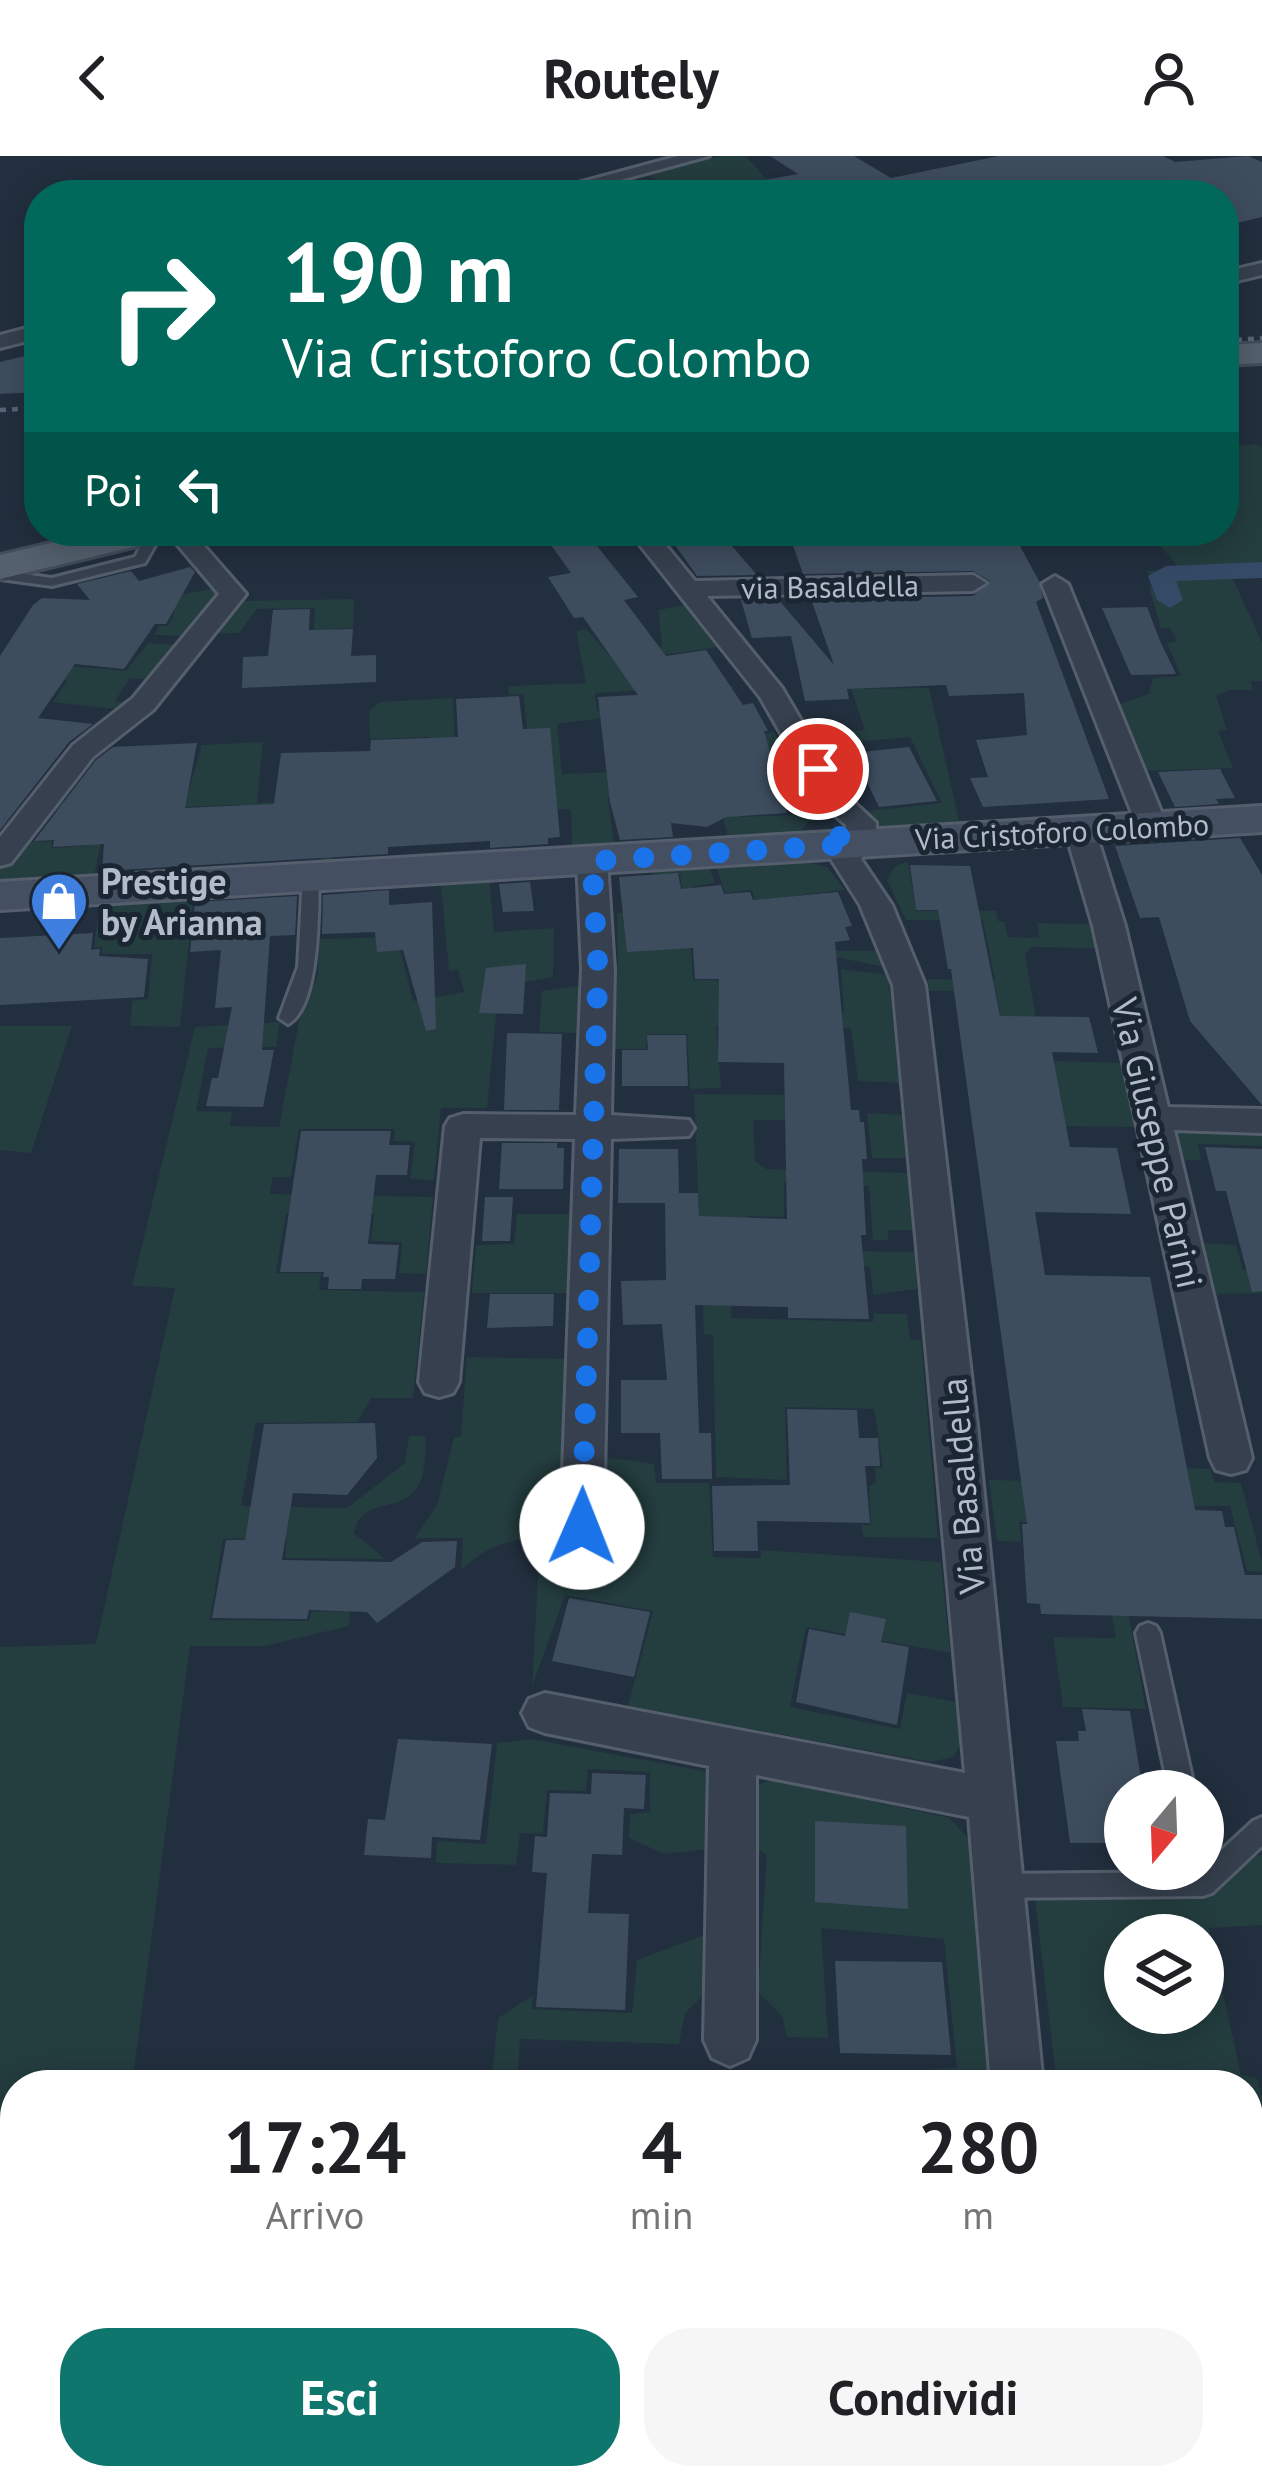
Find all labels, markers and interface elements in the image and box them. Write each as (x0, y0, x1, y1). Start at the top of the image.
text: Routely (543, 43, 719, 113)
icon: back (60, 45, 126, 111)
icon: person (1136, 45, 1202, 111)
text: 190 m (282, 216, 514, 325)
icon: right (84, 228, 240, 384)
text: Via Cristoforo Colombo (282, 322, 812, 392)
icon: left (168, 456, 234, 522)
text: Poi (84, 460, 144, 518)
street label: via Basaldella (741, 565, 919, 607)
pin (767, 718, 869, 820)
icon: arrive (785, 736, 851, 802)
street label: Via Cristoforo Colombo (913, 804, 1210, 858)
place label: Prestige by Arianna (101, 857, 263, 945)
shop icon: Prestige by Arianna (28, 870, 90, 952)
street label: Via Giuseppe Parini (1101, 992, 1214, 1293)
street label: Via Basaldella (929, 1376, 995, 1597)
position arrow (519, 1464, 645, 1590)
north arrow (1104, 1770, 1224, 1890)
map controls (1104, 1770, 1224, 2034)
button: layers (1104, 1914, 1224, 2034)
text: 17:24 (224, 2100, 406, 2193)
text: 4 (641, 2100, 682, 2193)
text: 280 (917, 2100, 1039, 2193)
text: Arrivo (265, 2189, 364, 2240)
text: min (630, 2189, 693, 2240)
text: m (962, 2189, 994, 2240)
button: Esci (60, 2328, 620, 2466)
button: Condividi (644, 2328, 1203, 2466)

